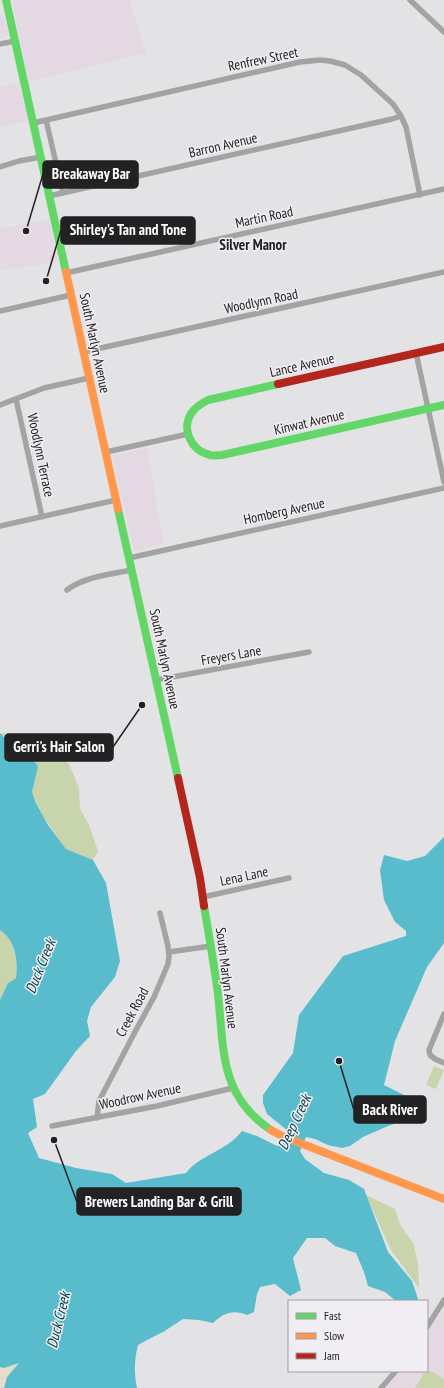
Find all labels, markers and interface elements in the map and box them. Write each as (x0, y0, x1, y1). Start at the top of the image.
street label: Renfrew Street (226, 43, 300, 75)
street label: Barron Avenue (187, 128, 259, 162)
callout: Breakaway Bar (43, 161, 138, 188)
text: Breakaway Bar (52, 164, 131, 183)
street label: Martin Road (233, 202, 295, 232)
callout: Shirley's Tan and Tone (61, 217, 195, 244)
text: Shirley's Tan and Tone (70, 220, 186, 239)
district label: Silver Manor (219, 235, 287, 254)
street label: Woodlynn Road (223, 284, 299, 318)
street label: South Marlyn Avenue (76, 291, 114, 395)
street label: Lance Avenue (268, 349, 336, 381)
street label: Kinwat Avenue (272, 405, 346, 439)
street label: Woodlynn Terrace (23, 412, 59, 499)
street label: Homberg Avenue (242, 494, 326, 528)
street label: South Marlyn Avenue (146, 607, 184, 711)
street label: Freyers Lane (199, 641, 263, 669)
callout: Gerri's Hair Salon (5, 734, 113, 761)
text: Gerri's Hair Salon (13, 737, 105, 756)
street label: Lena Lane (218, 862, 270, 890)
street label: South Marlyn Avenue (212, 926, 242, 1030)
water label: Duck Creek (20, 934, 60, 996)
street label: Creek Road (112, 984, 152, 1040)
street label: Woodrow Avenue (98, 1079, 183, 1113)
water label: Deep Creek (273, 1089, 316, 1153)
callout: Back River (354, 1096, 426, 1123)
text: Back River (362, 1100, 418, 1119)
callout: Brewers Landing Bar & Grill (77, 1188, 241, 1215)
text: Brewers Landing Bar & Grill (85, 1192, 234, 1211)
water label: Duck Creek (42, 1288, 75, 1350)
legend (288, 1300, 428, 1372)
text: Fast (324, 1308, 342, 1323)
text: Slow (324, 1328, 345, 1343)
text: Jam (323, 1348, 340, 1363)

